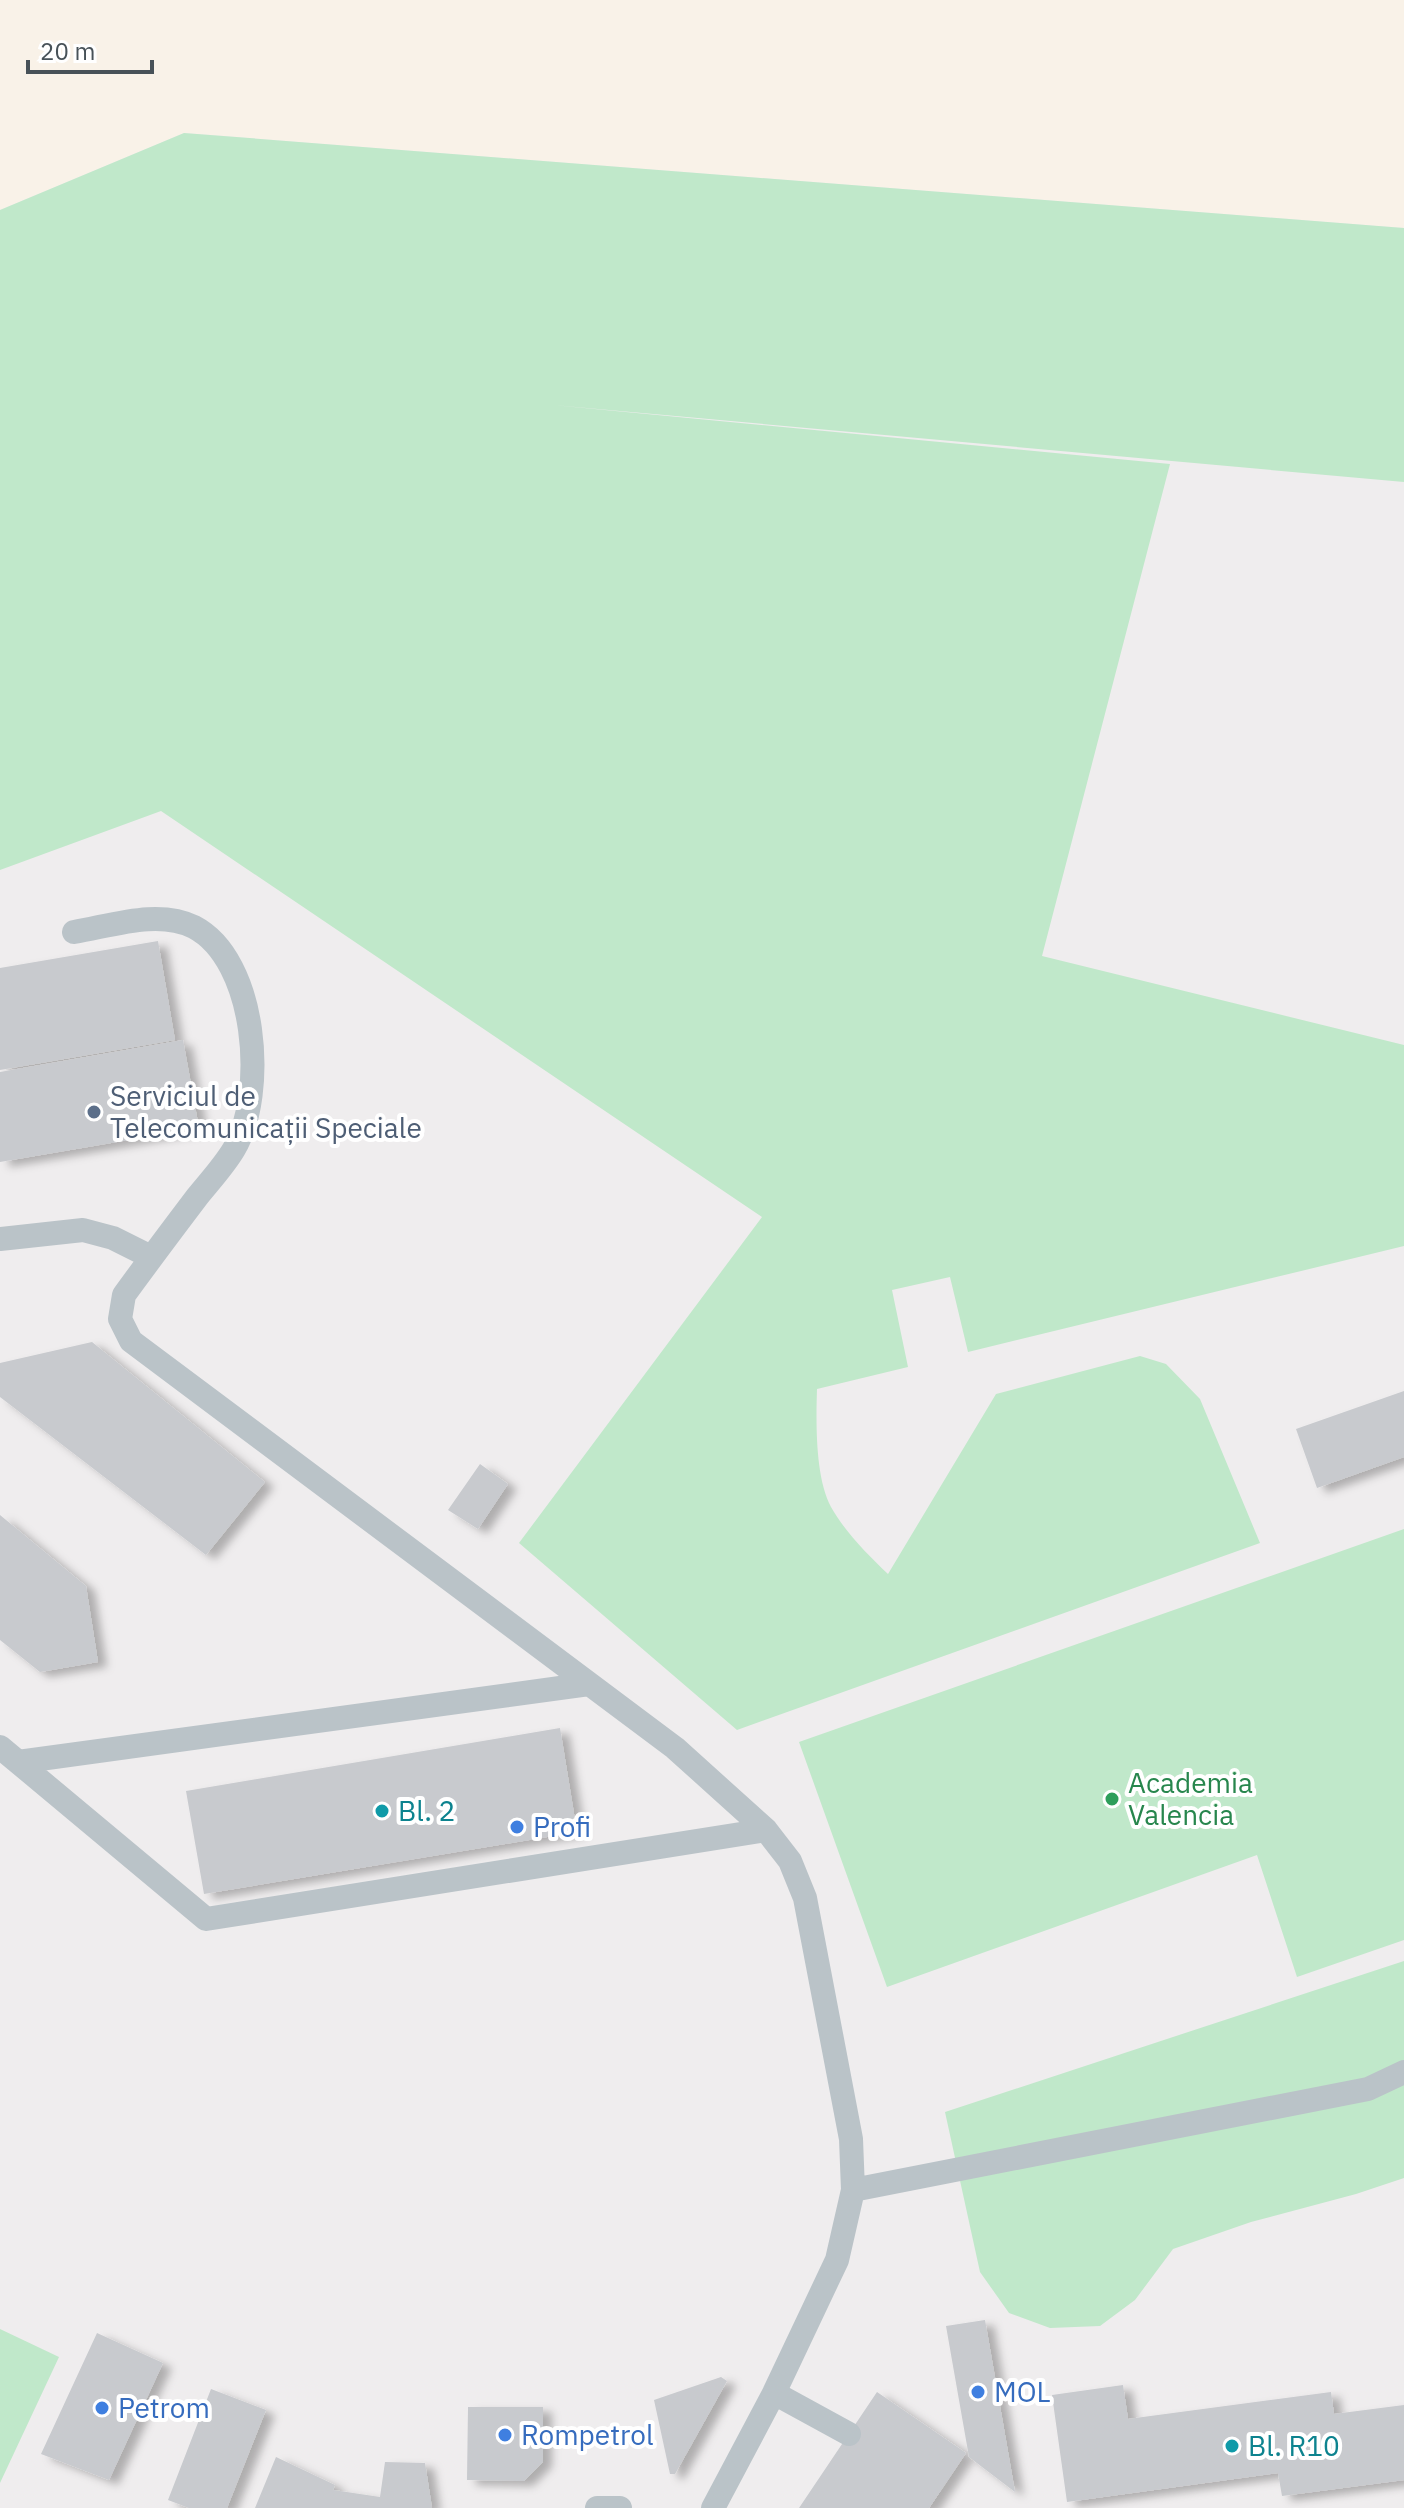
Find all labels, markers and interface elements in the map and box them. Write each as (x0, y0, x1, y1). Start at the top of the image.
scale bar (28, 24, 152, 74)
text: 20 m (40, 35, 95, 67)
place label: Serviciul de Telecomunicații Speciale (110, 1077, 422, 1146)
marker: Serviciul de Telecomunicații Speciale (85, 1103, 103, 1121)
place label: Academia Valencia (1128, 1764, 1253, 1833)
marker: Academia Valencia (1103, 1790, 1121, 1808)
place label: Bl. 2 (398, 1792, 455, 1829)
marker: Bl. 2 (373, 1802, 391, 1820)
place label: Profi (533, 1808, 591, 1845)
marker: Profi (508, 1818, 526, 1836)
place label: MOL (994, 2373, 1051, 2410)
marker: MOL (969, 2383, 987, 2401)
place label: Petrom (118, 2389, 210, 2426)
marker: Petrom (93, 2399, 111, 2417)
place label: Rompetrol (521, 2416, 654, 2453)
marker: Rompetrol (496, 2426, 514, 2444)
place label: Bl. R10 (1248, 2427, 1340, 2464)
marker: Bl. R10 (1223, 2437, 1241, 2455)

